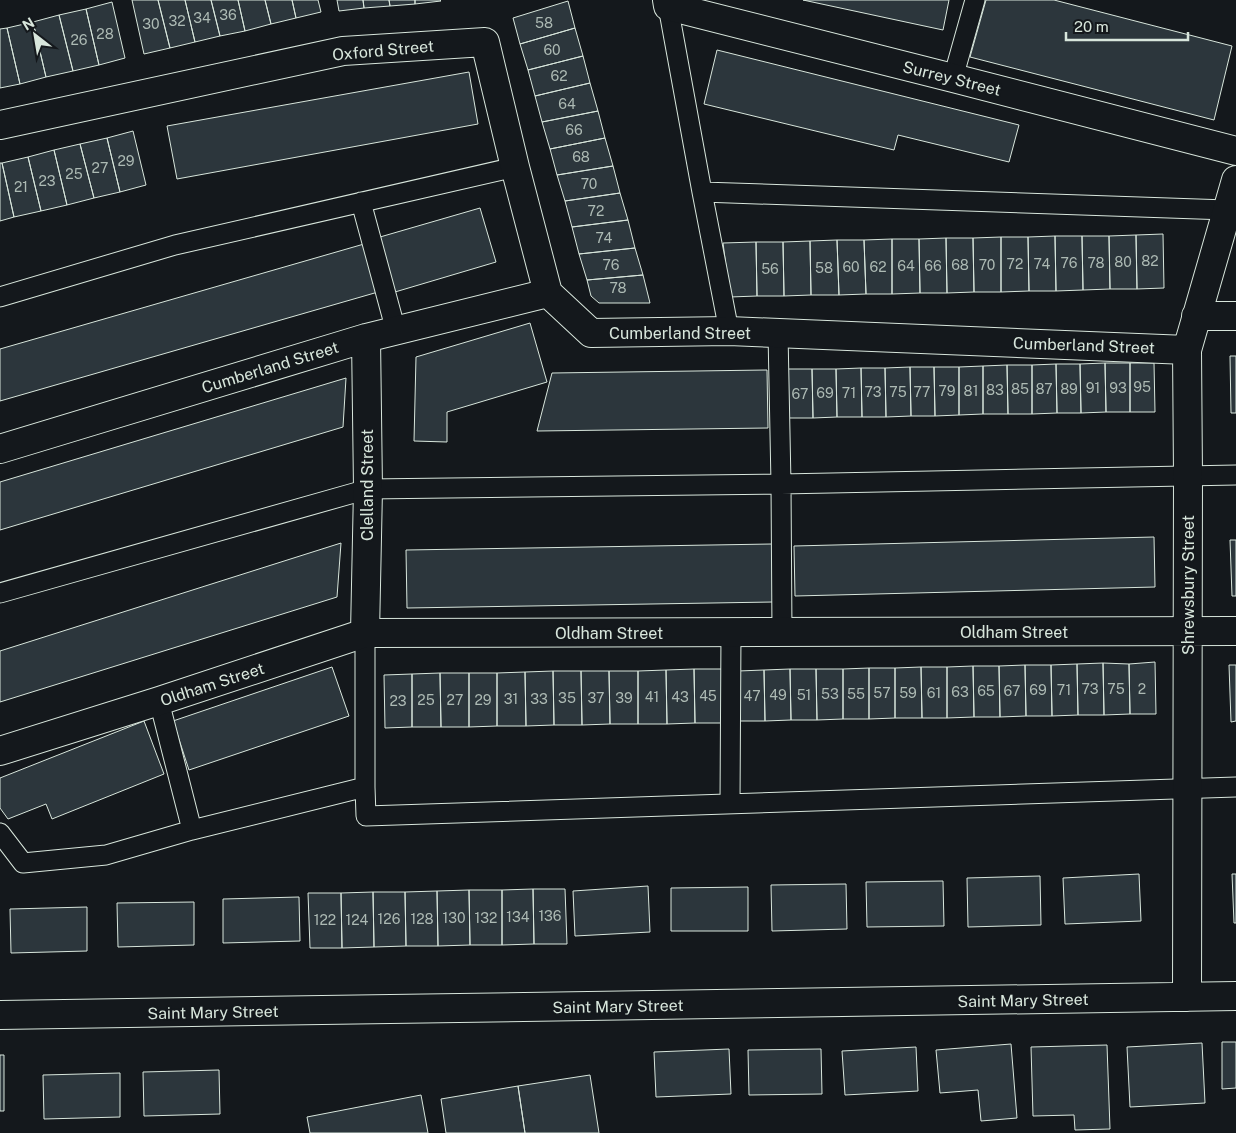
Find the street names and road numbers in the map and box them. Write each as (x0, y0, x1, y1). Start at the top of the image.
street label: Oxford Street (331, 37, 435, 64)
street label: Surrey Street (901, 57, 1003, 100)
street label: Cumberland Street (609, 324, 751, 343)
street label: Cumberland Street (1013, 334, 1155, 357)
street label: Cumberland Street (199, 338, 341, 397)
street label: Clelland Street (358, 429, 377, 541)
street label: Shrewsbury Street (1179, 515, 1198, 655)
street label: Oldham Street (960, 623, 1068, 642)
street label: Oldham Street (555, 624, 663, 643)
street label: Oldham Street (158, 659, 267, 710)
street label: Saint Mary Street (957, 990, 1089, 1011)
street label: Saint Mary Street (552, 996, 684, 1017)
street label: Saint Mary Street (147, 1002, 279, 1023)

